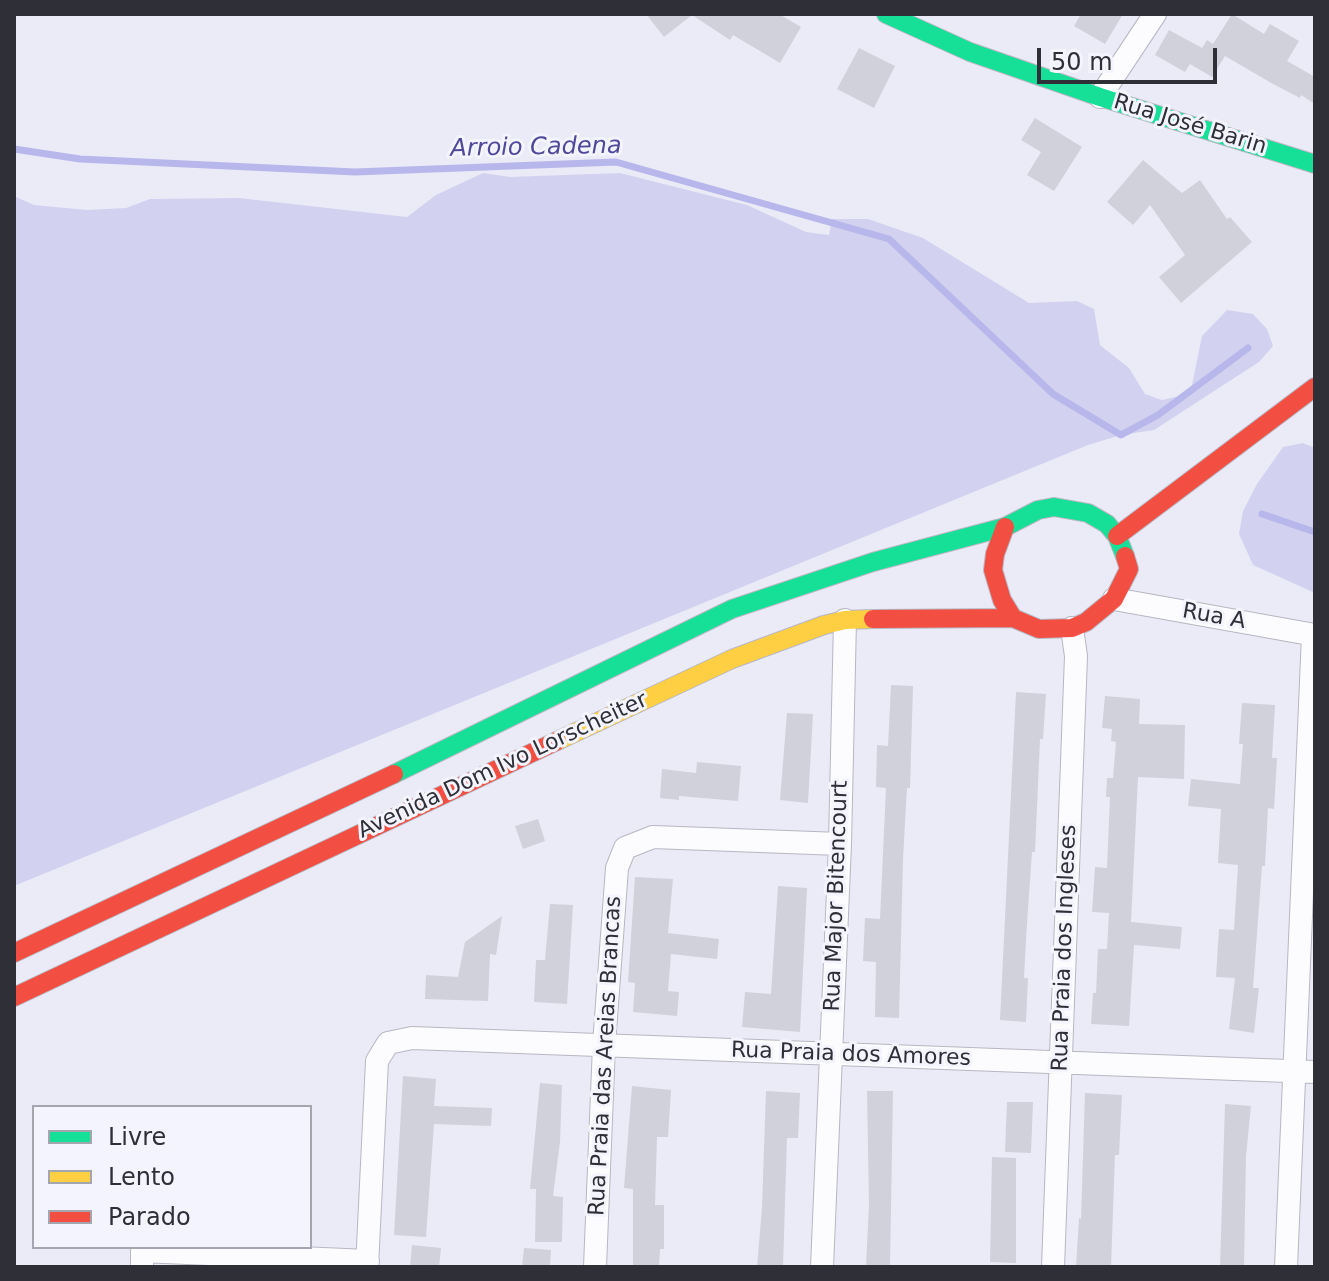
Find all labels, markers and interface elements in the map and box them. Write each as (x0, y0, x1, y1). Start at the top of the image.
scale bar (1041, 32, 1221, 82)
text: 50 m (1051, 48, 1113, 76)
street label: Rua José Barin (1110, 89, 1270, 161)
water label: Arroio Cadena (450, 132, 622, 164)
street label: Rua A (1180, 598, 1248, 636)
street label: Avenida Dom Ivo Lorscheiter (354, 687, 652, 845)
street label: Rua Major Bitencourt (820, 780, 854, 1012)
street label: Rua Praia dos Ingleses (1047, 824, 1083, 1072)
street label: Rua Praia das Areias Brancas (584, 895, 628, 1217)
street label: Rua Praia dos Amores (731, 1038, 971, 1072)
legend (32, 1105, 312, 1249)
text: Livre (108, 1123, 166, 1151)
text: Lento (108, 1163, 175, 1191)
text: Parado (108, 1203, 191, 1231)

